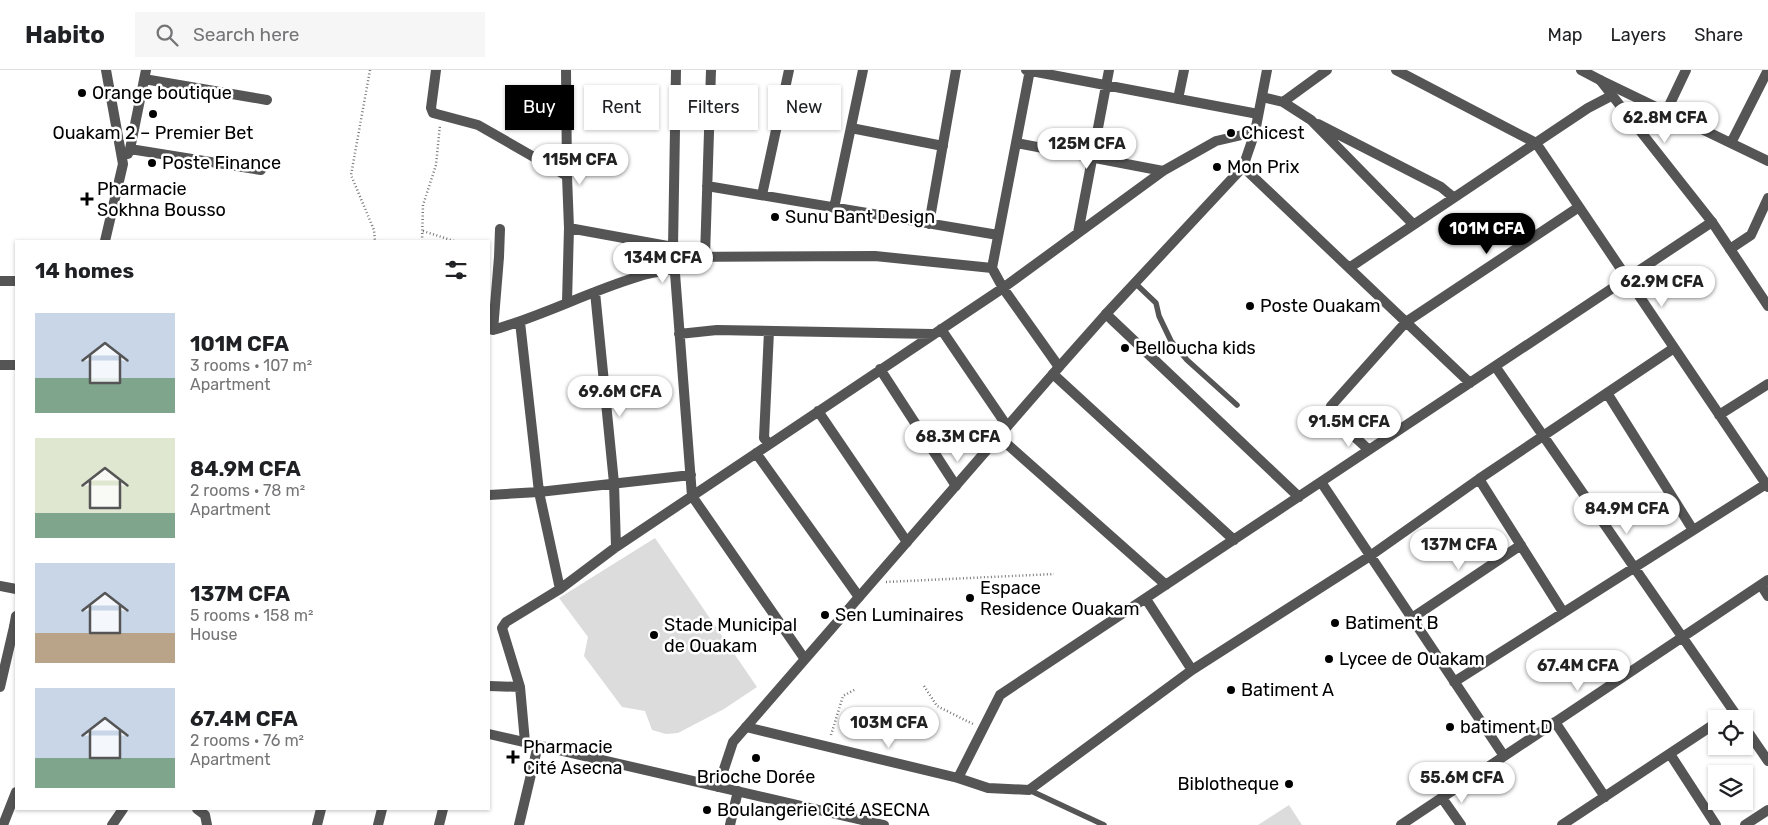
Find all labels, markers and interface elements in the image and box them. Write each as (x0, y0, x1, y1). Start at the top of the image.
search box (135, 12, 485, 57)
text: Habito (25, 21, 105, 49)
icon: search (153, 21, 181, 49)
text: Search here (193, 23, 300, 46)
text: Map (1548, 24, 1583, 46)
text: Layers (1611, 24, 1666, 46)
text: Share (1694, 24, 1743, 46)
place label: Orange boutique (92, 82, 232, 104)
chip: Buy (505, 85, 574, 130)
chip: Rent (584, 85, 659, 130)
chip: Filters (669, 85, 758, 130)
chip: New (768, 85, 841, 130)
marker: Orange boutique (76, 87, 88, 99)
pin: 62.8M CFA (1608, 102, 1722, 144)
marker: Ouakam 2 – Premier Bet (147, 108, 159, 120)
text: 62.8M CFA (1623, 108, 1707, 127)
place label: Ouakam 2 – Premier Bet (53, 122, 253, 144)
place label: Chicest (1241, 122, 1305, 144)
marker: Chicest (1225, 127, 1237, 139)
pin: 125M CFA (1035, 128, 1139, 170)
text: 125M CFA (1048, 134, 1126, 153)
pin: 115M CFA (528, 144, 632, 186)
text: 115M CFA (543, 150, 617, 169)
place label: Poste Finance (162, 152, 281, 174)
place label: Mon Prix (1227, 156, 1300, 178)
marker: Poste Finance (146, 157, 158, 169)
marker: Mon Prix (1211, 161, 1223, 173)
place label: Pharmacie Sokhna Bousso (97, 178, 226, 221)
marker: Pharmacie Sokhna Bousso (81, 193, 93, 205)
place label: Sunu Bant Design (785, 206, 935, 228)
marker: Sunu Bant Design (769, 211, 781, 223)
pin: 101M CFA (1435, 212, 1539, 255)
text: 101M CFA (1449, 219, 1525, 238)
pin: 134M CFA (611, 242, 715, 284)
text: 134M CFA (624, 248, 702, 267)
icon: filters (442, 256, 470, 284)
text: 14 homes (35, 258, 134, 283)
pin: 62.9M CFA (1605, 266, 1719, 308)
text: 62.9M CFA (1620, 272, 1704, 291)
place label: Poste Ouakam (1260, 295, 1380, 317)
marker: Poste Ouakam (1244, 300, 1256, 312)
text: 101M CFA (190, 331, 289, 356)
icon: home (75, 333, 135, 393)
place label: Belloucha kids (1135, 337, 1256, 359)
marker: Belloucha kids (1119, 342, 1131, 354)
text: 3 rooms · 107 m² (190, 356, 312, 375)
text: Apartment (190, 375, 270, 394)
pin: 69.6M CFA (563, 376, 677, 418)
text: 69.6M CFA (578, 382, 662, 401)
pin: 91.5M CFA (1292, 406, 1406, 448)
text: 91.5M CFA (1308, 412, 1390, 431)
pin: 68.3M CFA (901, 420, 1015, 463)
text: 68.3M CFA (916, 427, 1000, 446)
text: 84.9M CFA (190, 456, 301, 481)
icon: home (75, 458, 135, 518)
text: 2 rooms · 78 m² (190, 481, 305, 500)
pin: 84.9M CFA (1570, 492, 1684, 535)
text: 84.9M CFA (1585, 499, 1669, 518)
text: Apartment (190, 500, 270, 519)
pin: 137M CFA (1407, 528, 1511, 571)
text: 137M CFA (1421, 535, 1497, 554)
place label: Espace Residence Ouakam (980, 577, 1139, 620)
text: 137M CFA (190, 581, 290, 606)
icon: home (75, 583, 135, 643)
marker: Espace Residence Ouakam (964, 592, 976, 604)
place label: Sen Luminaires (835, 604, 964, 626)
text: 5 rooms · 158 m² (190, 606, 313, 625)
marker: Sen Luminaires (819, 609, 831, 621)
place label: Batiment B (1345, 612, 1439, 634)
place label: Stade Municipal de Ouakam (664, 614, 797, 657)
marker: Batiment B (1329, 617, 1341, 629)
text: House (190, 625, 237, 644)
marker: Stade Municipal de Ouakam (648, 629, 660, 641)
place label: Lycee de Ouakam (1339, 648, 1485, 670)
pin: 67.4M CFA (1521, 650, 1635, 692)
marker: Lycee de Ouakam (1323, 653, 1335, 665)
text: 67.4M CFA (1537, 656, 1619, 675)
place label: Batiment A (1241, 679, 1334, 701)
marker: Batiment A (1225, 684, 1237, 696)
text: 67.4M CFA (190, 706, 298, 731)
pin: 103M CFA (837, 706, 941, 749)
icon: home (75, 708, 135, 768)
map controls (1708, 710, 1753, 810)
button: locate (1708, 710, 1753, 755)
text: 103M CFA (850, 713, 928, 732)
place label: batiment D (1460, 716, 1553, 738)
marker: batiment D (1444, 721, 1456, 733)
text: 2 rooms · 76 m² (190, 731, 304, 750)
place label: Pharmacie Cité Asecna (523, 736, 623, 779)
text: Apartment (190, 750, 270, 769)
marker: Pharmacie Cité Asecna (507, 751, 519, 763)
marker: Brioche Dorée (750, 752, 762, 764)
pin: 55.6M CFA (1405, 762, 1519, 804)
button: layers (1708, 765, 1753, 810)
place label: Brioche Dorée (697, 766, 815, 788)
text: 55.6M CFA (1420, 768, 1504, 787)
place label: Biblotheque (1178, 773, 1279, 795)
marker: Biblotheque (1283, 778, 1295, 790)
place label: Boulangerie Cité ASECNA (717, 799, 930, 821)
marker: Boulangerie Cité ASECNA (701, 804, 713, 816)

